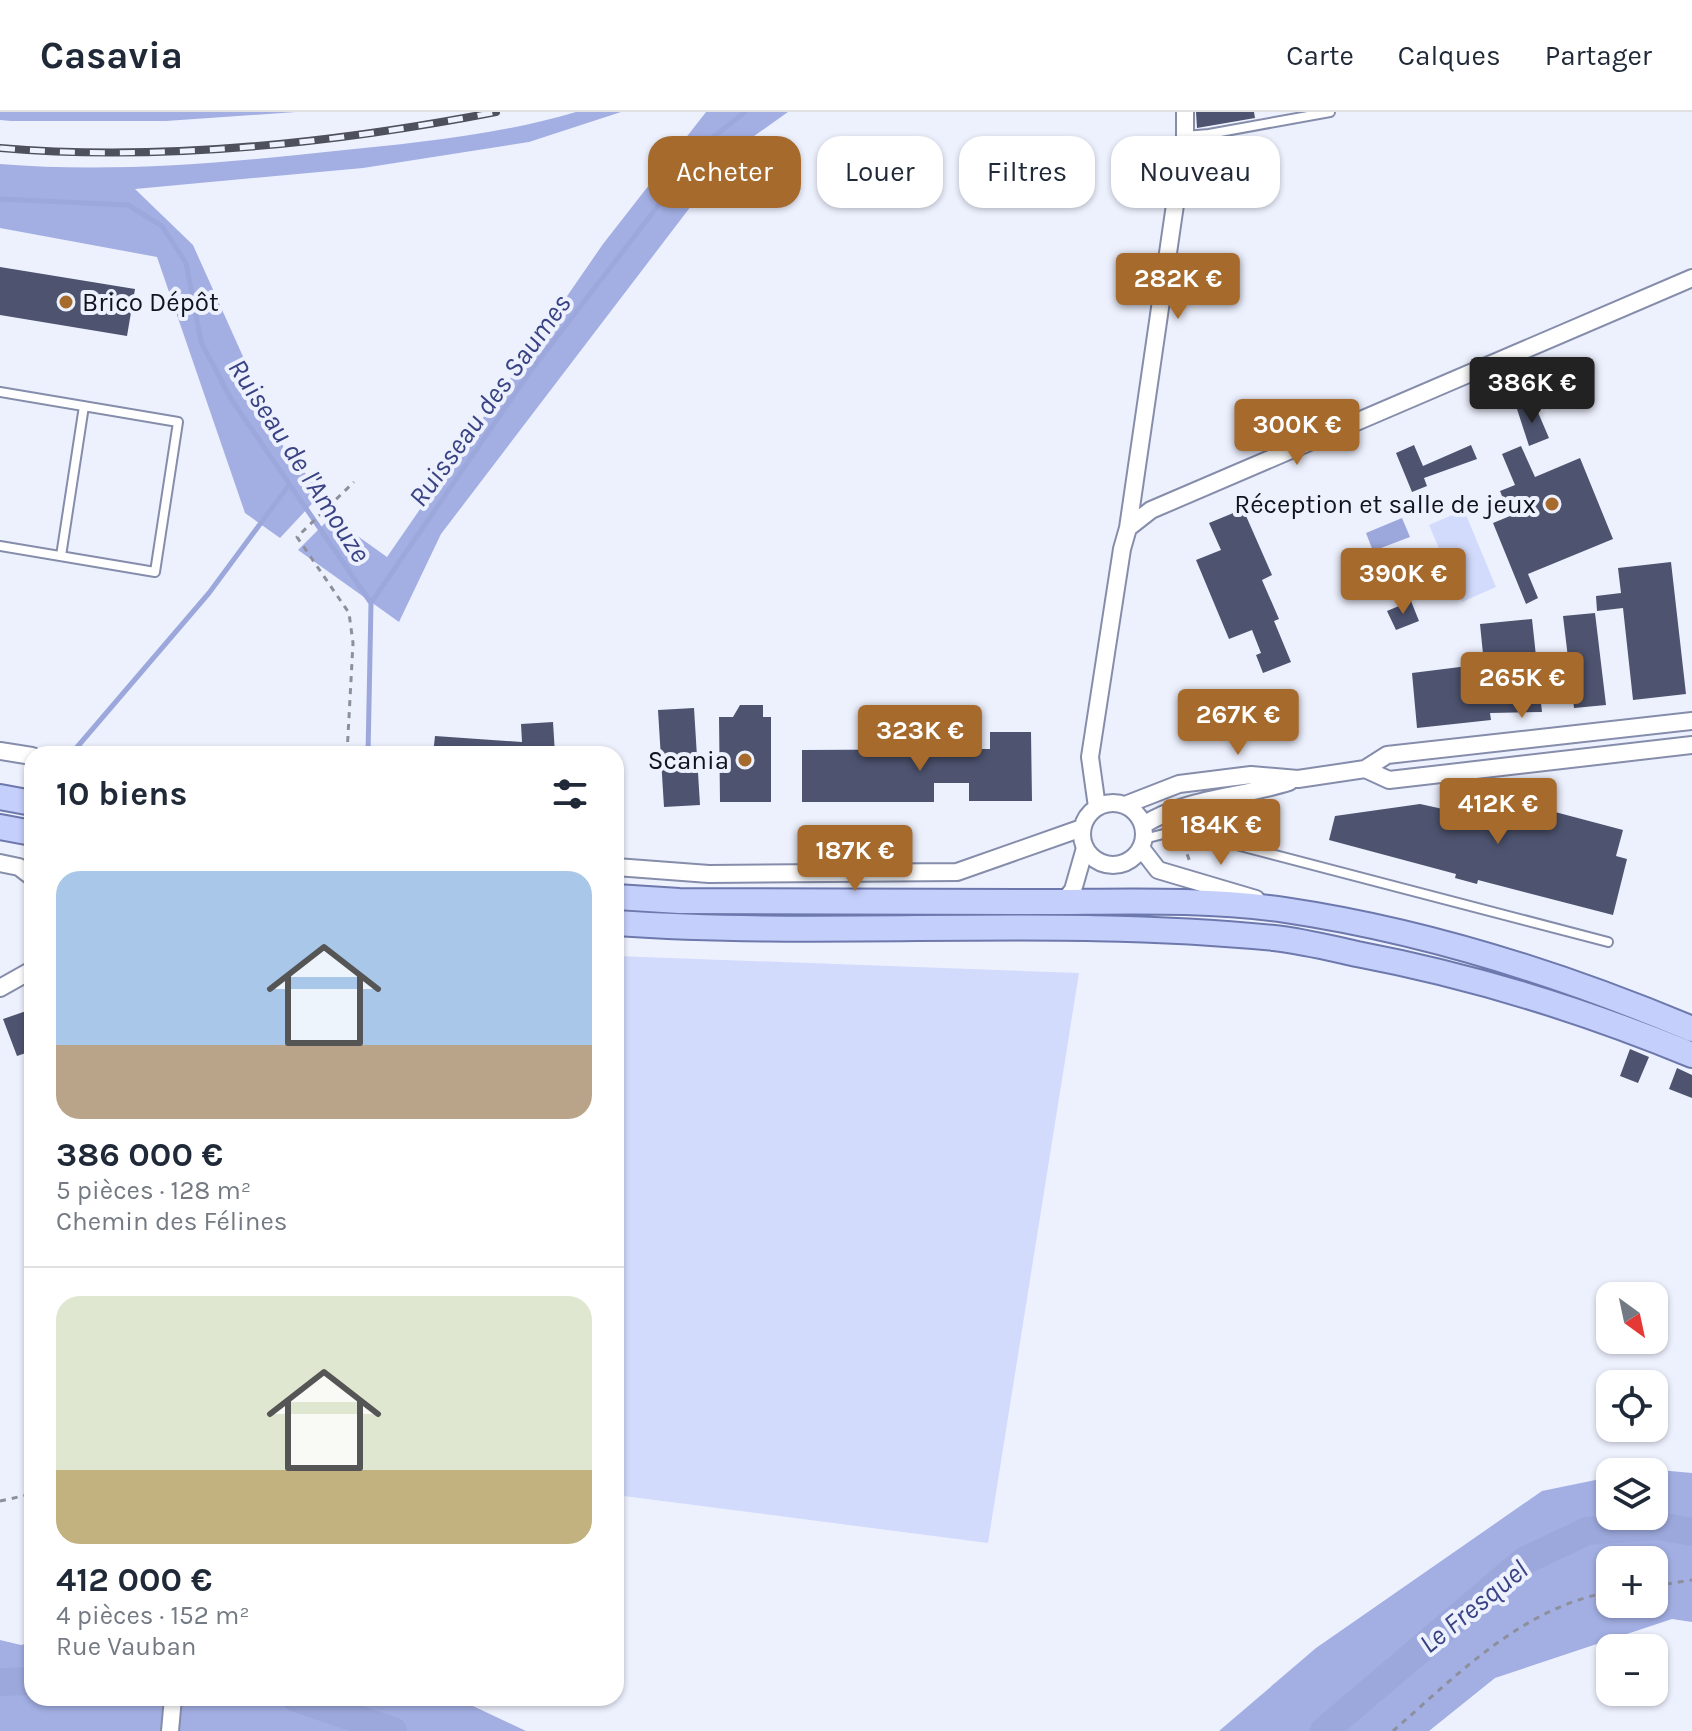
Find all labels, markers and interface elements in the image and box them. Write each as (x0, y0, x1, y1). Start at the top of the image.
text: Casavia (40, 33, 183, 78)
text: Carte (1286, 39, 1354, 72)
text: Calques (1398, 39, 1501, 72)
text: Partager (1545, 39, 1652, 72)
chip: Acheter (648, 136, 801, 208)
chip: Louer (817, 136, 943, 208)
chip: Filtres (959, 136, 1095, 208)
chip: Nouveau (1111, 136, 1280, 208)
pin: 282K € (1113, 253, 1243, 321)
text: 282K € (1134, 263, 1222, 294)
place label: Brico Dépôt (82, 287, 219, 318)
water label: Ruisseau des Saumes (401, 288, 578, 513)
marker: Brico Dépôt (57, 293, 75, 311)
water label: Ruiseau de l'Amouze (221, 352, 378, 568)
pin: 386K € (1467, 357, 1597, 425)
text: 386K € (1488, 367, 1576, 398)
pin: 300K € (1232, 399, 1362, 467)
text: 300K € (1252, 409, 1342, 440)
place label: Réception et salle de jeux (1234, 489, 1536, 520)
marker: Réception et salle de jeux (1543, 495, 1561, 513)
pin: 390K € (1338, 548, 1468, 616)
text: 390K € (1359, 558, 1447, 589)
pin: 265K € (1457, 652, 1587, 720)
text: 265K € (1479, 662, 1565, 693)
pin: 267K € (1173, 689, 1303, 757)
text: 267K € (1196, 699, 1280, 730)
pin: 323K € (855, 705, 985, 773)
text: 323K € (876, 715, 964, 746)
place label: Scania (648, 745, 729, 776)
marker: Scania (736, 751, 754, 769)
icon: filters (548, 772, 592, 816)
text: 10 biens (56, 774, 187, 814)
pin: 412K € (1433, 778, 1563, 846)
text: 412K € (1458, 788, 1538, 819)
pin: 184K € (1156, 799, 1286, 867)
text: 184K € (1180, 809, 1262, 840)
pin: 187K € (790, 825, 920, 893)
text: 187K € (815, 835, 895, 866)
icon: home (252, 923, 396, 1067)
text: 386 000 € (56, 1135, 223, 1175)
text: 5 pièces · 128 m² (56, 1175, 251, 1206)
text: Chemin des Félines (56, 1206, 288, 1237)
north arrow (1596, 1282, 1668, 1354)
map controls (1596, 1282, 1668, 1706)
icon: home (252, 1348, 396, 1492)
button: locate (1596, 1370, 1668, 1442)
button: layers (1596, 1458, 1668, 1530)
button: + (1596, 1546, 1668, 1618)
water label: Le Fresquel (1413, 1553, 1534, 1660)
text: 412 000 € (56, 1560, 212, 1600)
text: 4 pièces · 152 m² (56, 1600, 250, 1631)
text: Rue Vauban (56, 1631, 196, 1662)
button: − (1596, 1634, 1668, 1706)

